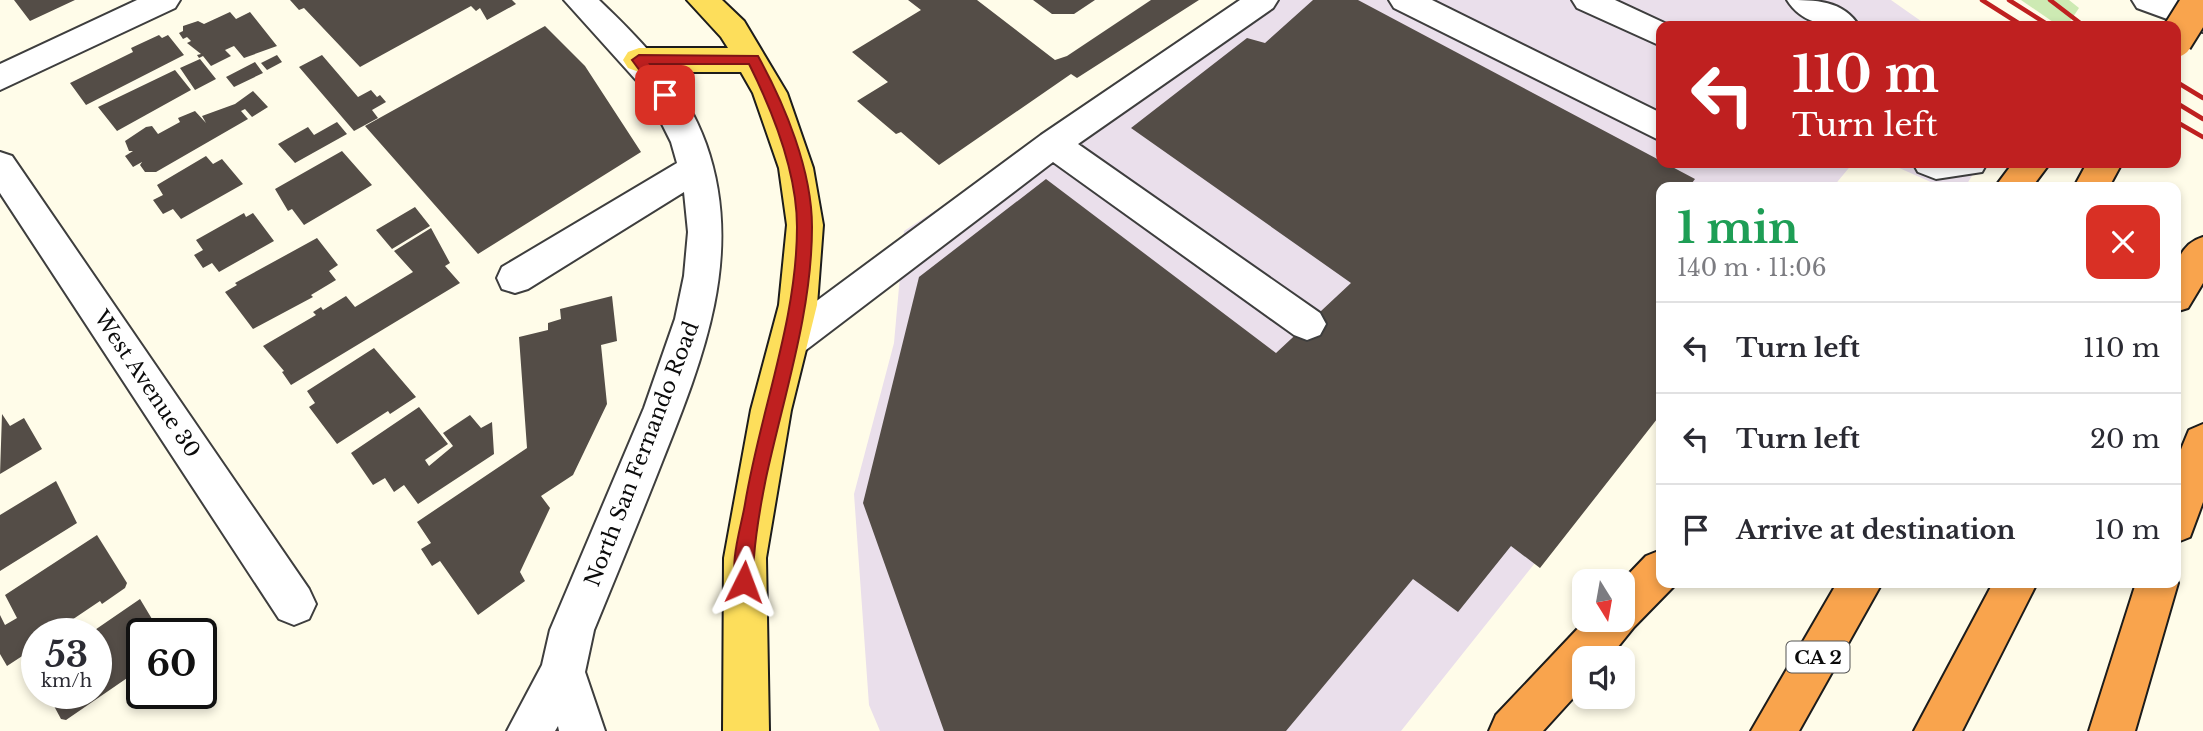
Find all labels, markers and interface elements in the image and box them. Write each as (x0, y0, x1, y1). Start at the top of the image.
text: 110 m (1792, 44, 1939, 105)
icon: left (1677, 49, 1768, 140)
pin (635, 65, 695, 125)
icon: arrive (646, 76, 684, 114)
text: Turn left (1792, 105, 1938, 145)
text: 1 min (1677, 202, 1799, 254)
button: close (2086, 205, 2160, 279)
text: 140 m · 11:06 (1677, 254, 1826, 282)
street label: West Avenue 30 (88, 305, 206, 462)
street label: North San Fernando Road (579, 318, 705, 590)
icon: left (1677, 329, 1715, 367)
text: Turn left (1736, 332, 1860, 364)
text: 110 m (2083, 332, 2160, 364)
icon: left (1677, 420, 1715, 458)
text: Turn left (1736, 423, 1860, 455)
text: 20 m (2090, 423, 2160, 455)
icon: arrive (1677, 511, 1715, 549)
text: Arrive at destination (1736, 514, 2016, 546)
text: 10 m (2094, 514, 2160, 546)
position arrow (707, 545, 781, 619)
north arrow (1572, 569, 1634, 632)
map controls (1572, 569, 1635, 709)
speed limit sign: 60 (126, 618, 217, 709)
text: 53 (45, 633, 88, 676)
road number: CA 2 (1786, 642, 1850, 672)
button: sound (1572, 646, 1635, 709)
text: km/h (41, 670, 92, 692)

